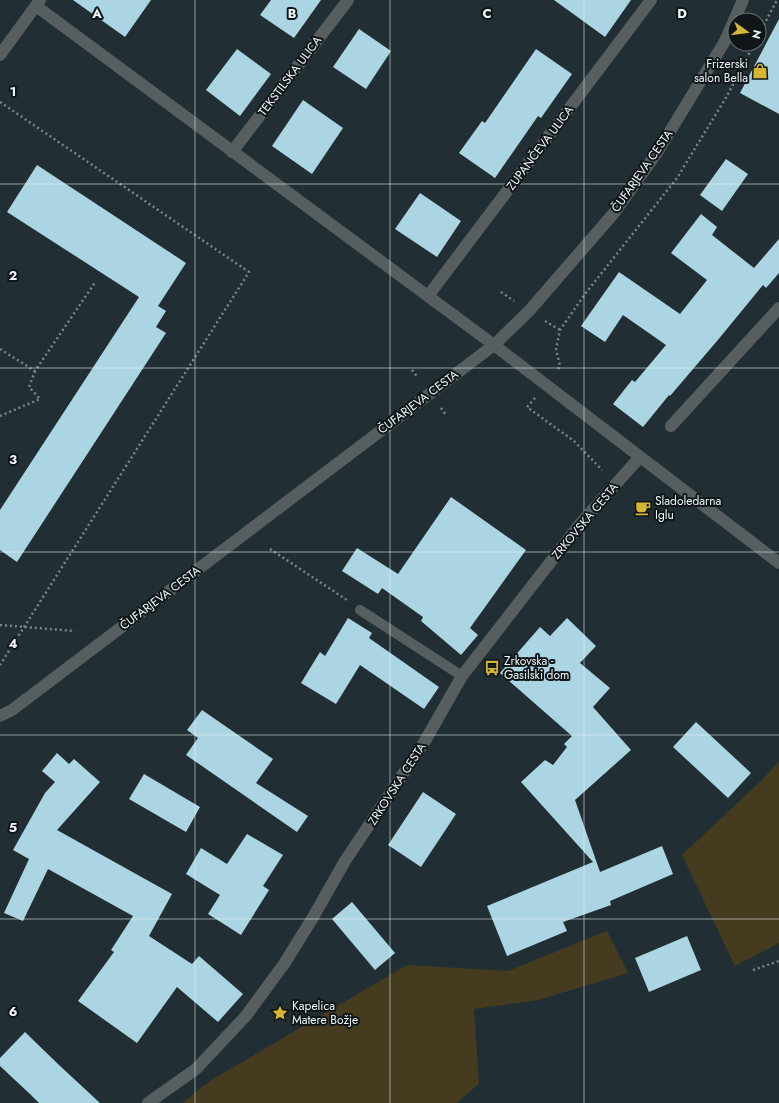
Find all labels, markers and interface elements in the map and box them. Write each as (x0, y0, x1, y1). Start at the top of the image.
text: A (91, 4, 102, 23)
text: B (288, 4, 297, 23)
text: C (482, 4, 492, 23)
text: D (677, 4, 687, 23)
north arrow (727, 12, 767, 52)
text: N (748, 28, 766, 41)
street label: TEKSTILSKA ULICA (254, 32, 326, 120)
place label: Frizerski salon Bella (694, 55, 748, 87)
shop icon: Frizerski salon Bella (751, 62, 769, 80)
text: 1 (10, 82, 16, 101)
street label: ZUPANČEVA ULICA (502, 102, 578, 194)
street label: ČUFARJEVA CESTA (607, 126, 677, 216)
text: 2 (9, 266, 17, 285)
street label: ČUFARJEVA CESTA (374, 366, 462, 438)
text: 3 (9, 450, 17, 469)
street label: ZRKOVSKA CESTA (548, 479, 622, 563)
place label: Sladoledarna Iglu (655, 492, 721, 524)
cafe icon: Sladoledarna Iglu (634, 499, 652, 517)
street label: ČUFARJEVA CESTA (116, 562, 204, 634)
text: 4 (8, 634, 18, 653)
place label: Zrkovska - Gasilski dom (504, 652, 569, 684)
bus stop icon: Zrkovska - Gasilski dom (483, 659, 501, 677)
street label: ZRKOVSKA CESTA (364, 739, 430, 829)
text: 5 (9, 818, 17, 837)
place label: Kapelica Matere Božje (292, 997, 358, 1029)
text: 6 (9, 1002, 18, 1021)
place icon: Kapelica Matere Božje (271, 1004, 289, 1022)

